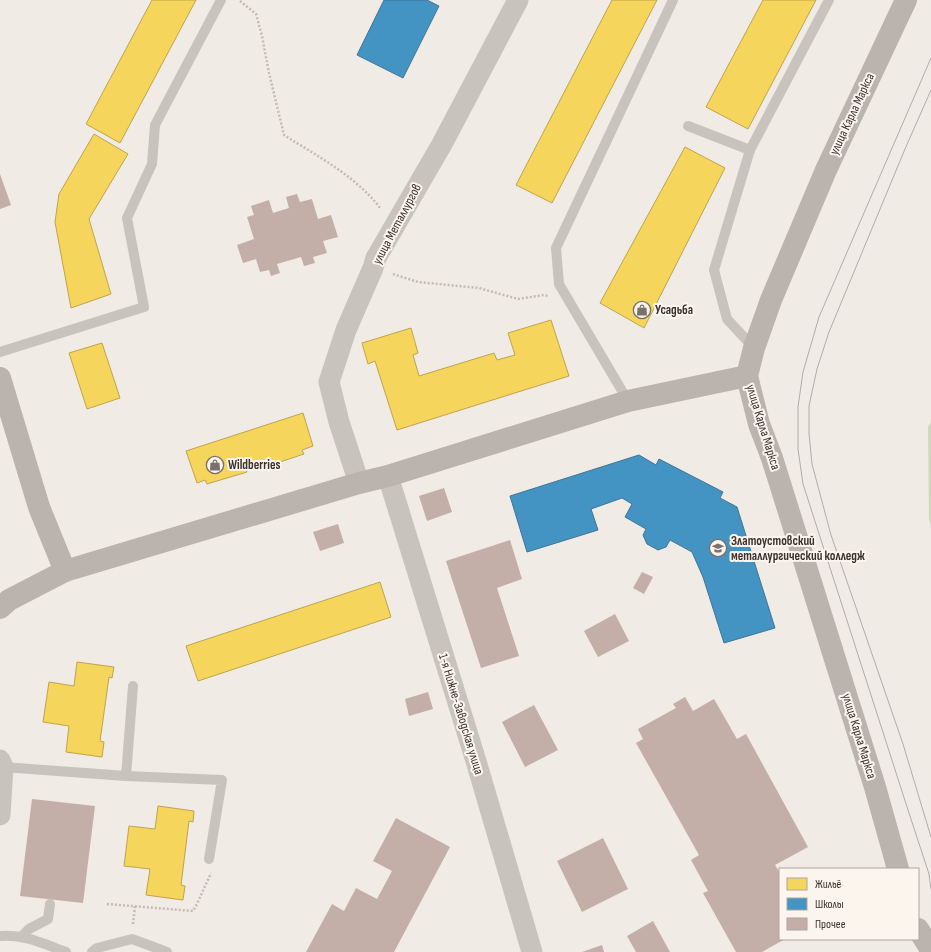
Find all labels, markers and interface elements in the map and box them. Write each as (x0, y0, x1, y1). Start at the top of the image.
street label: улица Карла Маркса (826, 71, 878, 157)
street label: улица Металлургов (369, 181, 425, 267)
shop icon: Усадьба (632, 300, 652, 320)
place label: Усадьба (655, 302, 693, 318)
street label: улица Карла Маркса (742, 382, 784, 472)
shop icon: Wildberries (205, 455, 225, 475)
place label: Wildberries (228, 457, 280, 473)
place label: Златоустовский металлургический колледж (731, 533, 865, 564)
school or university icon: Златоустовский металлургический колледж (708, 538, 728, 558)
street label: 1-я Нижне-Заводская улица (435, 652, 487, 776)
street label: улица Карла Маркса (838, 691, 880, 781)
legend (779, 868, 919, 940)
text: Жильё (815, 877, 842, 892)
text: Школы (815, 897, 844, 912)
text: Прочее (815, 917, 846, 932)

